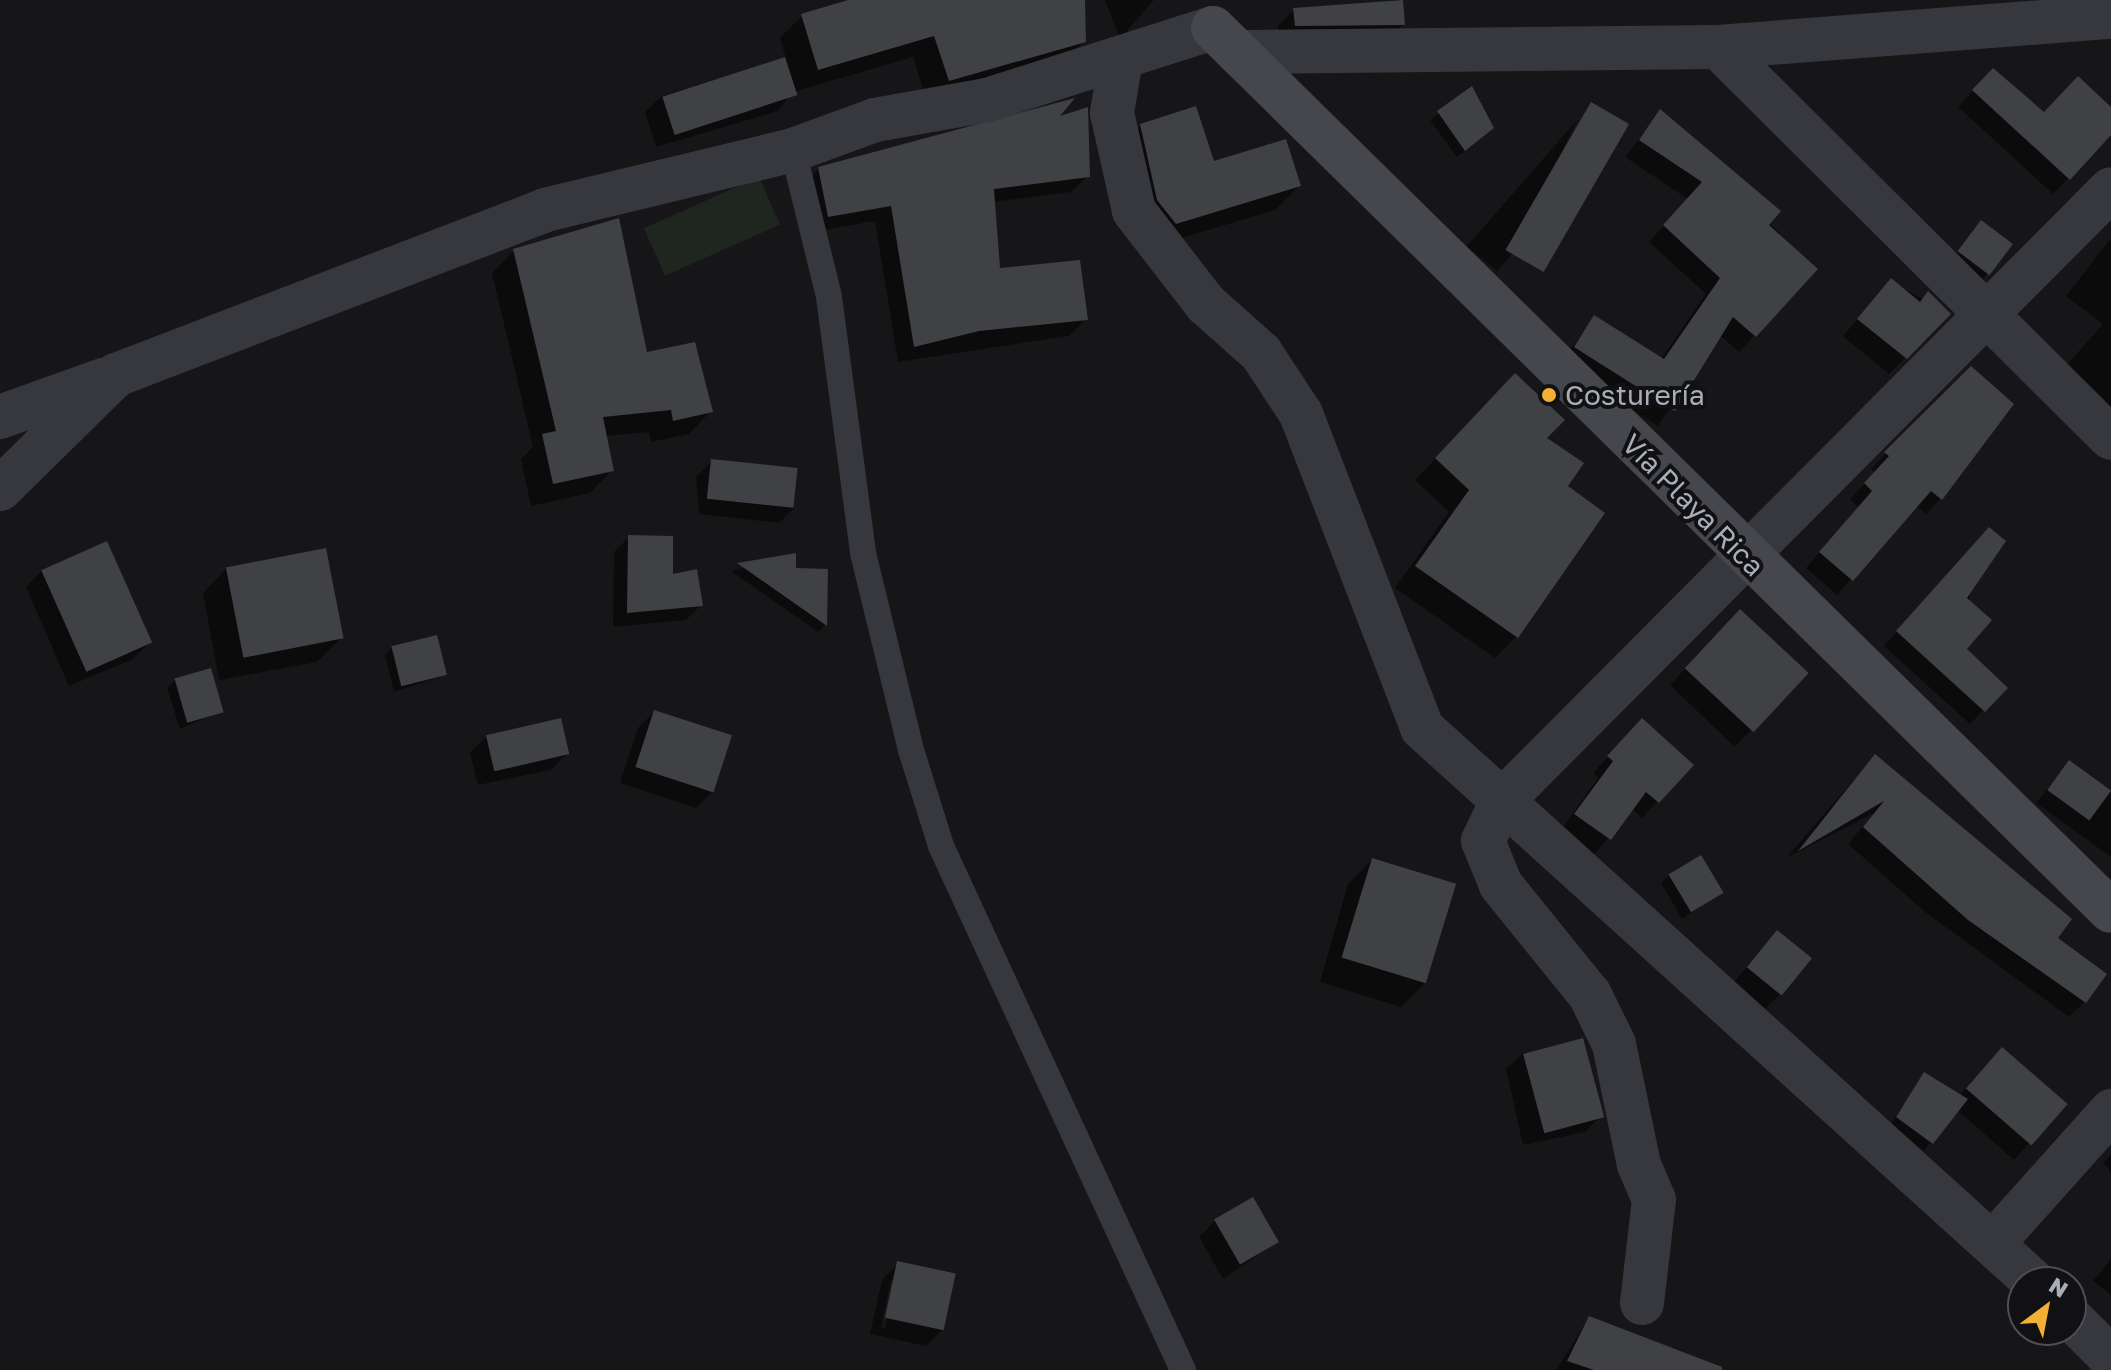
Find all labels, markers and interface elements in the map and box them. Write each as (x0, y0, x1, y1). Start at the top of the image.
place label: Costurería (1565, 378, 1705, 412)
marker: Costurería (1540, 386, 1558, 404)
street label: Vía Playa Rica (1615, 427, 1771, 583)
north arrow (2007, 1266, 2087, 1346)
text: N (2045, 1271, 2073, 1303)

